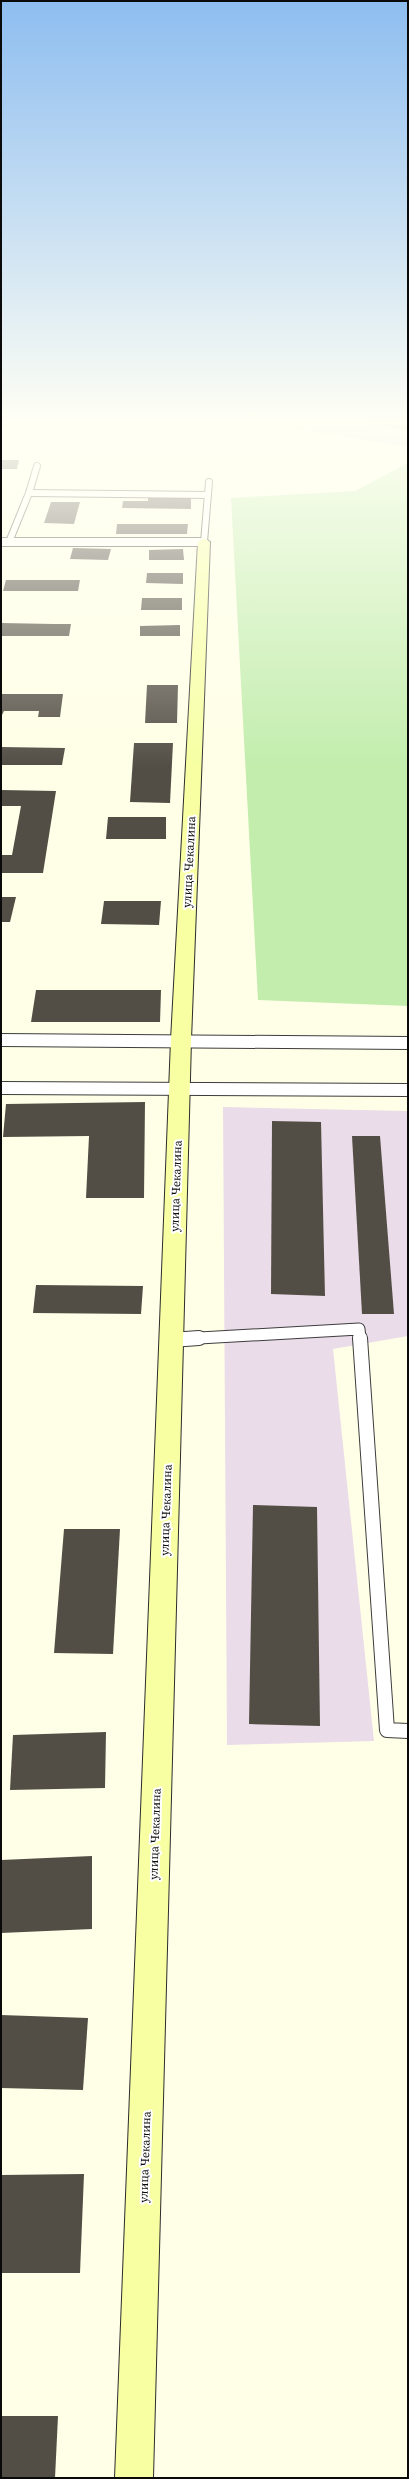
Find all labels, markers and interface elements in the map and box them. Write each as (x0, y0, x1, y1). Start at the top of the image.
street label: улица Чекалина (179, 815, 199, 908)
street label: улица Чекалина (166, 1139, 186, 1232)
street label: улица Чекалина (156, 1463, 176, 1556)
street label: улица Чекалина (145, 1787, 165, 1880)
street label: улица Чекалина (135, 2110, 155, 2203)

